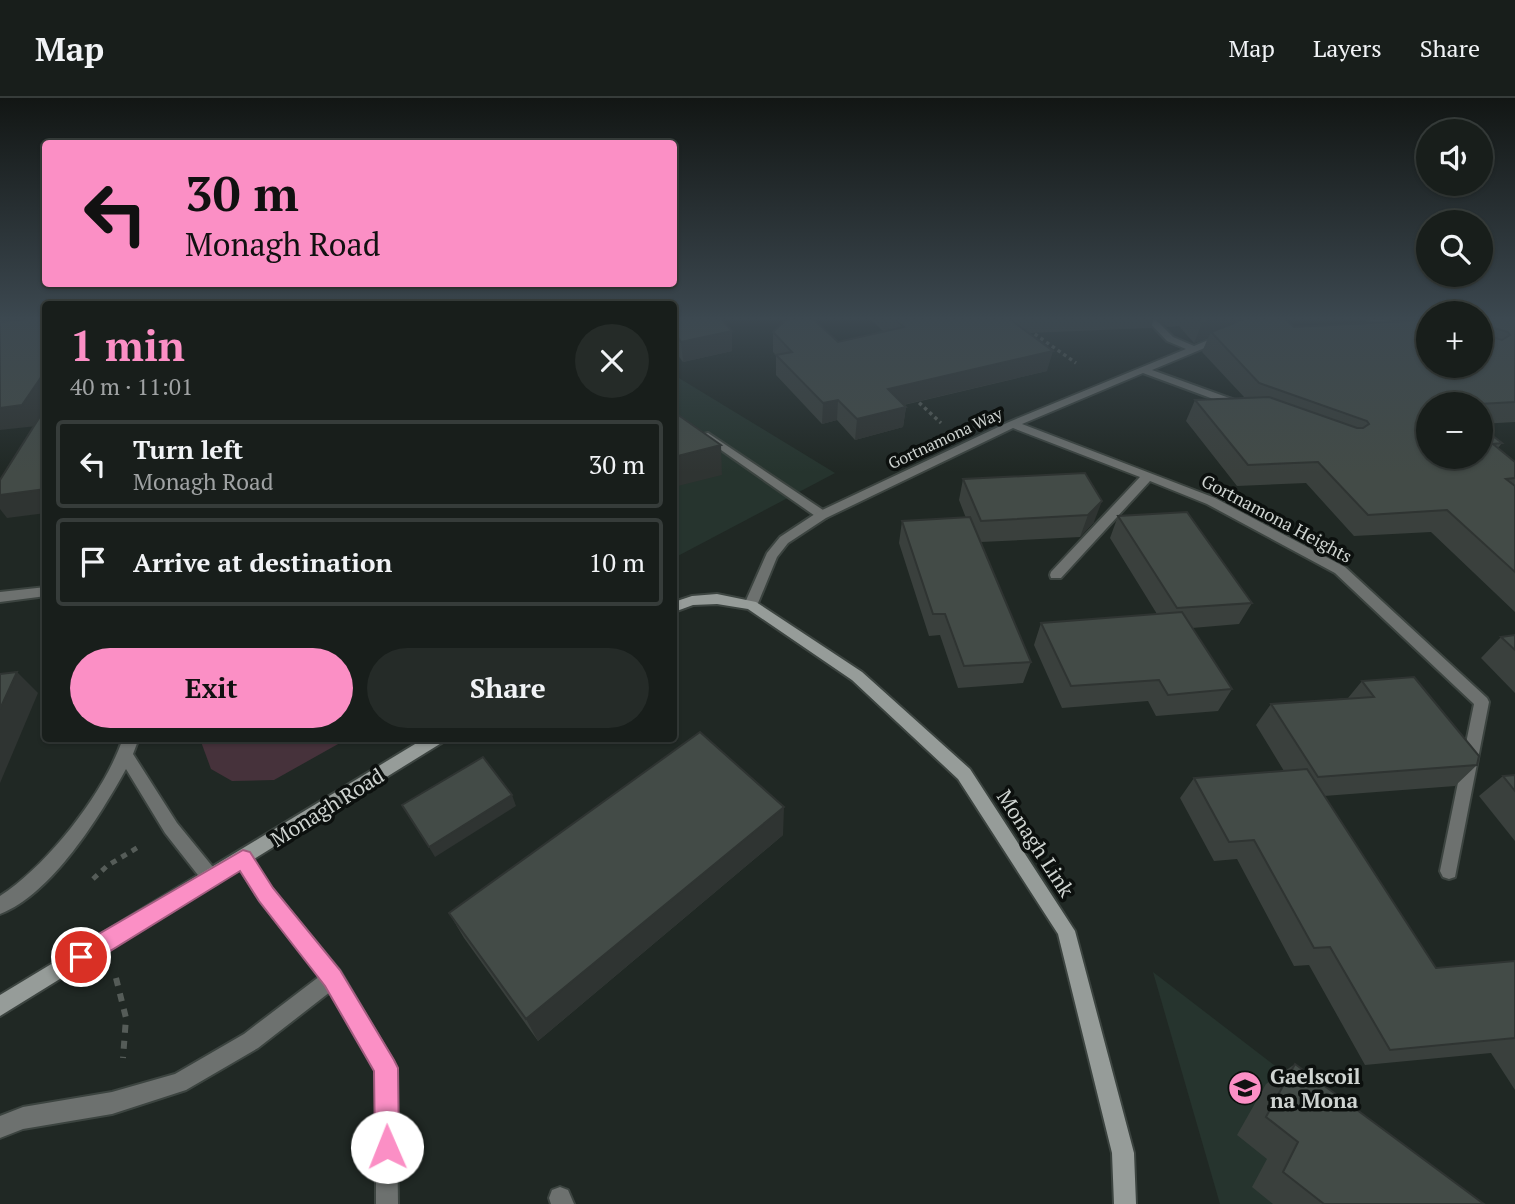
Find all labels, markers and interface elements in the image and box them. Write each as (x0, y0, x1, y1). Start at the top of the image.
text: Map (35, 27, 104, 70)
text: Map (1228, 32, 1275, 64)
text: Layers (1313, 32, 1382, 64)
text: Share (1420, 32, 1480, 64)
map controls (1416, 119, 1493, 469)
button: sound (1416, 119, 1493, 196)
text: 30 m (185, 160, 299, 225)
icon: left (70, 168, 161, 259)
button: search (1416, 210, 1493, 287)
text: Monagh Road (185, 223, 380, 265)
button: + (1416, 301, 1493, 378)
text: 1 min (70, 317, 185, 373)
button: close (575, 324, 649, 398)
text: 40 m · 11:01 (70, 371, 193, 402)
button: − (1416, 392, 1493, 469)
street label: Gortnamona Way (884, 402, 1007, 474)
text: Turn left (133, 432, 243, 466)
icon: left (74, 445, 112, 483)
text: 30 m (589, 447, 645, 481)
text: Monagh Road (133, 466, 273, 497)
street label: Gortnamona Heights (1197, 468, 1357, 568)
icon: arrive (74, 543, 112, 581)
text: Arrive at destination (133, 545, 392, 579)
text: 10 m (589, 545, 645, 579)
button: Exit (70, 648, 353, 728)
button: Share (367, 648, 649, 728)
street label: Monagh Road (265, 761, 389, 853)
street label: Monagh Link (991, 784, 1081, 902)
pin (51, 927, 111, 987)
icon: arrive (62, 938, 100, 976)
place label: Gaelscoil na Mona (1270, 1062, 1361, 1114)
school or university icon: Gaelscoil na Mona (1226, 1069, 1264, 1107)
position arrow (350, 1110, 424, 1184)

